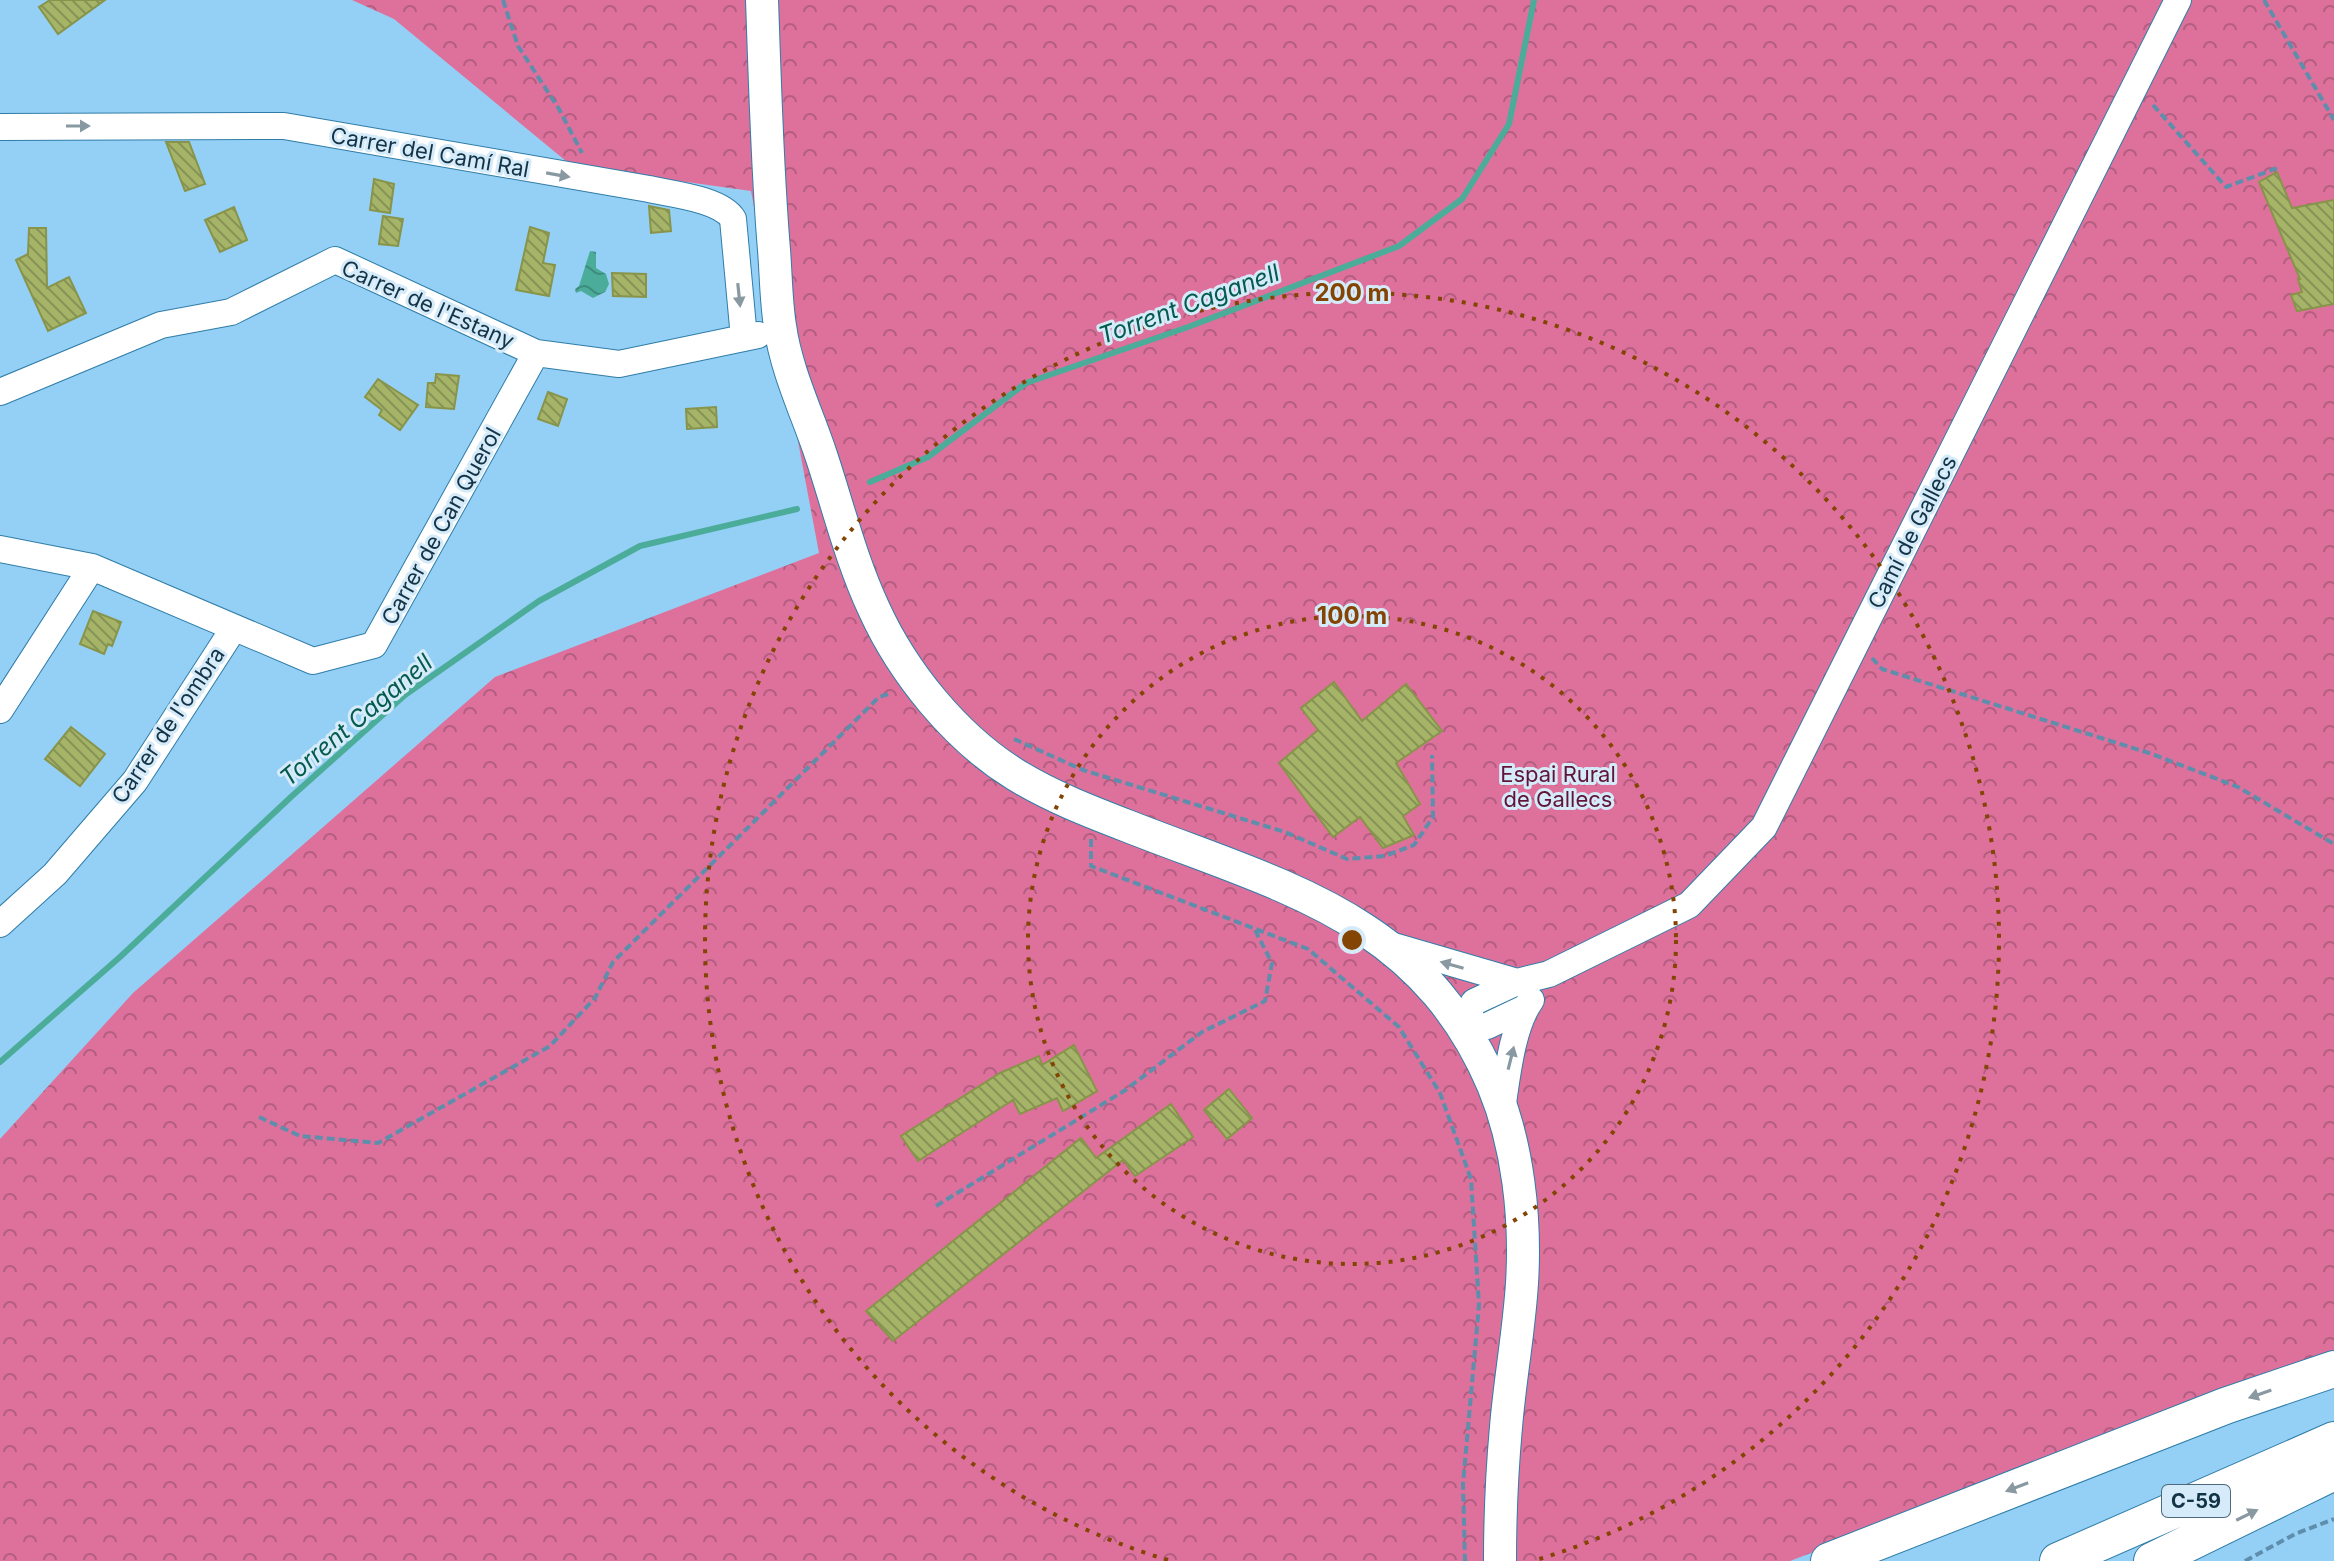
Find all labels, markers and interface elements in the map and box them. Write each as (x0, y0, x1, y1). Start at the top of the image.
one-way arrow (66, 120, 91, 133)
street label: Carrer del Camí Ral (329, 122, 531, 182)
one-way arrow (545, 169, 570, 181)
street label: Carrer de l'Estany (338, 254, 518, 354)
water label: Torrent Caganell (1095, 258, 1283, 350)
text: 200 m (1314, 278, 1390, 307)
one-way arrow (733, 283, 746, 308)
street label: Carrer de Can Querol (376, 423, 506, 629)
street label: Camí de Gallecs (1862, 451, 1962, 613)
text: 100 m (1317, 601, 1387, 630)
street label: Carrer de l'ombra (106, 642, 230, 808)
water label: Torrent Caganell (274, 648, 438, 792)
park label: Espai Rural de Gallecs (1500, 761, 1616, 812)
centre of rings (1338, 926, 1366, 954)
one-way arrow (1440, 958, 1465, 970)
one-way arrow (1506, 1046, 1518, 1071)
one-way arrow (2248, 1388, 2272, 1401)
one-way arrow (2005, 1481, 2029, 1494)
road number: C-59 (2162, 1485, 2230, 1517)
one-way arrow (2236, 1508, 2259, 1521)

